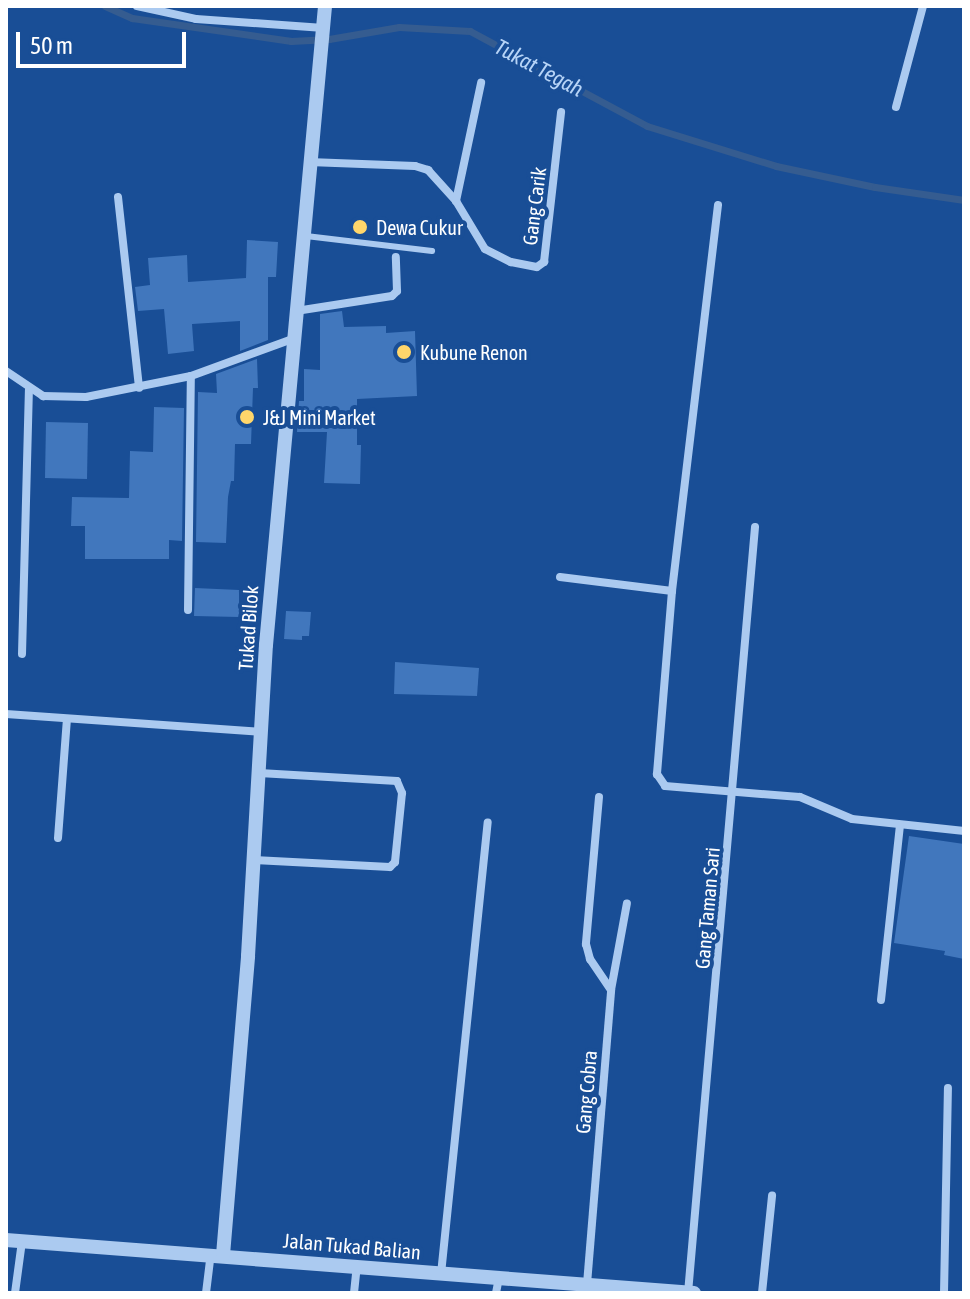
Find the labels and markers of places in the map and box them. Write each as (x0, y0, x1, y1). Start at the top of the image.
place label: Dewa Cukur (376, 215, 463, 239)
marker: Dewa Cukur (351, 218, 369, 236)
place label: Kubune Renon (420, 340, 528, 364)
marker: Kubune Renon (395, 343, 413, 361)
place label: J&J Mini Market (263, 405, 376, 429)
marker: J&J Mini Market (238, 408, 256, 426)

